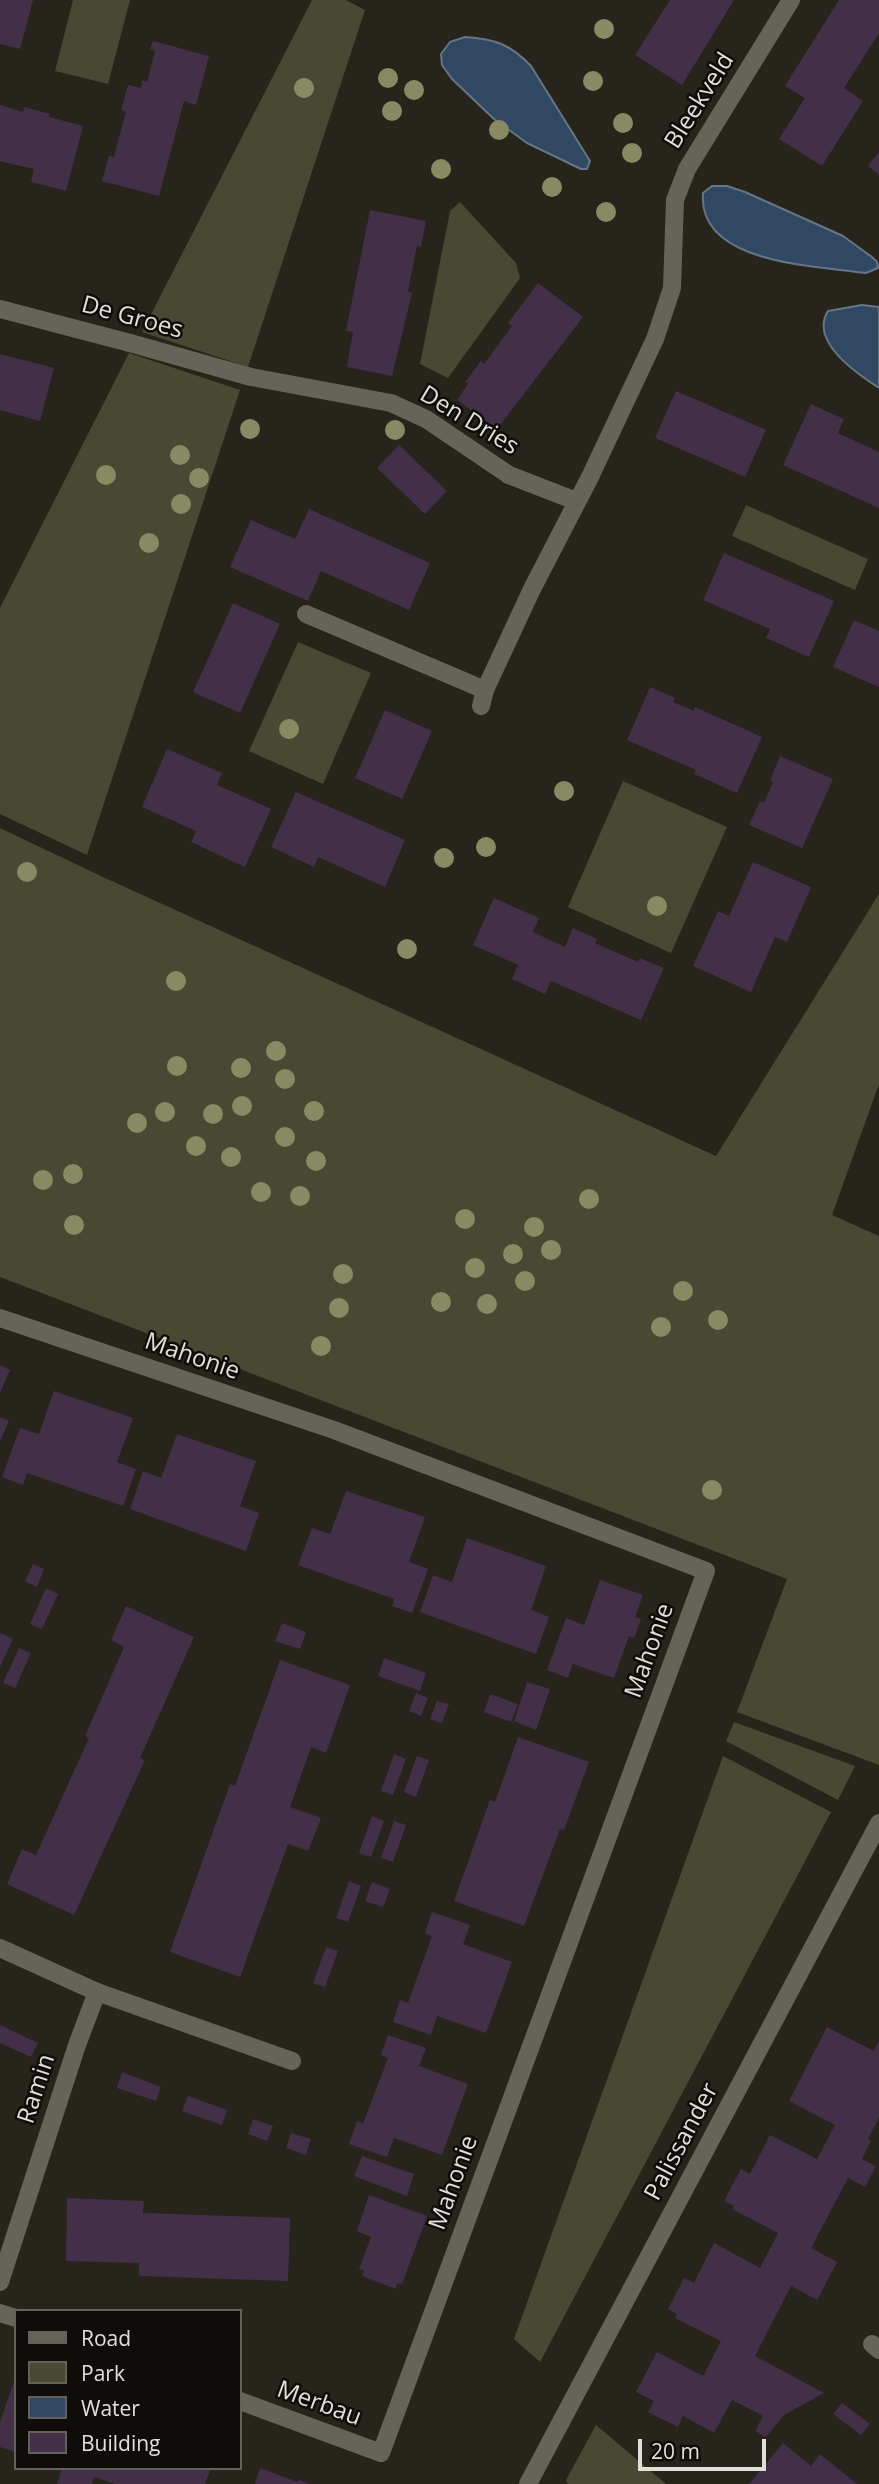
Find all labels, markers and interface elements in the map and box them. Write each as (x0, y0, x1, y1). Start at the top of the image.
street label: Bleekveld (659, 48, 741, 154)
street label: De Groes (78, 291, 186, 345)
street label: Den Dries (414, 380, 524, 462)
street label: Mahonie (141, 1327, 243, 1387)
street label: Mahonie (620, 1600, 680, 1702)
street label: Ramin (12, 2051, 62, 2127)
street label: Palissander (639, 2078, 725, 2206)
street label: Mahonie (424, 2132, 484, 2234)
legend (14, 2309, 242, 2470)
text: Road (81, 2324, 131, 2352)
text: Park (81, 2359, 125, 2387)
street label: Merbau (273, 2375, 365, 2433)
text: Water (81, 2394, 140, 2422)
scale bar (641, 2424, 769, 2468)
text: Building (81, 2429, 160, 2457)
text: 20 m (651, 2437, 700, 2465)

